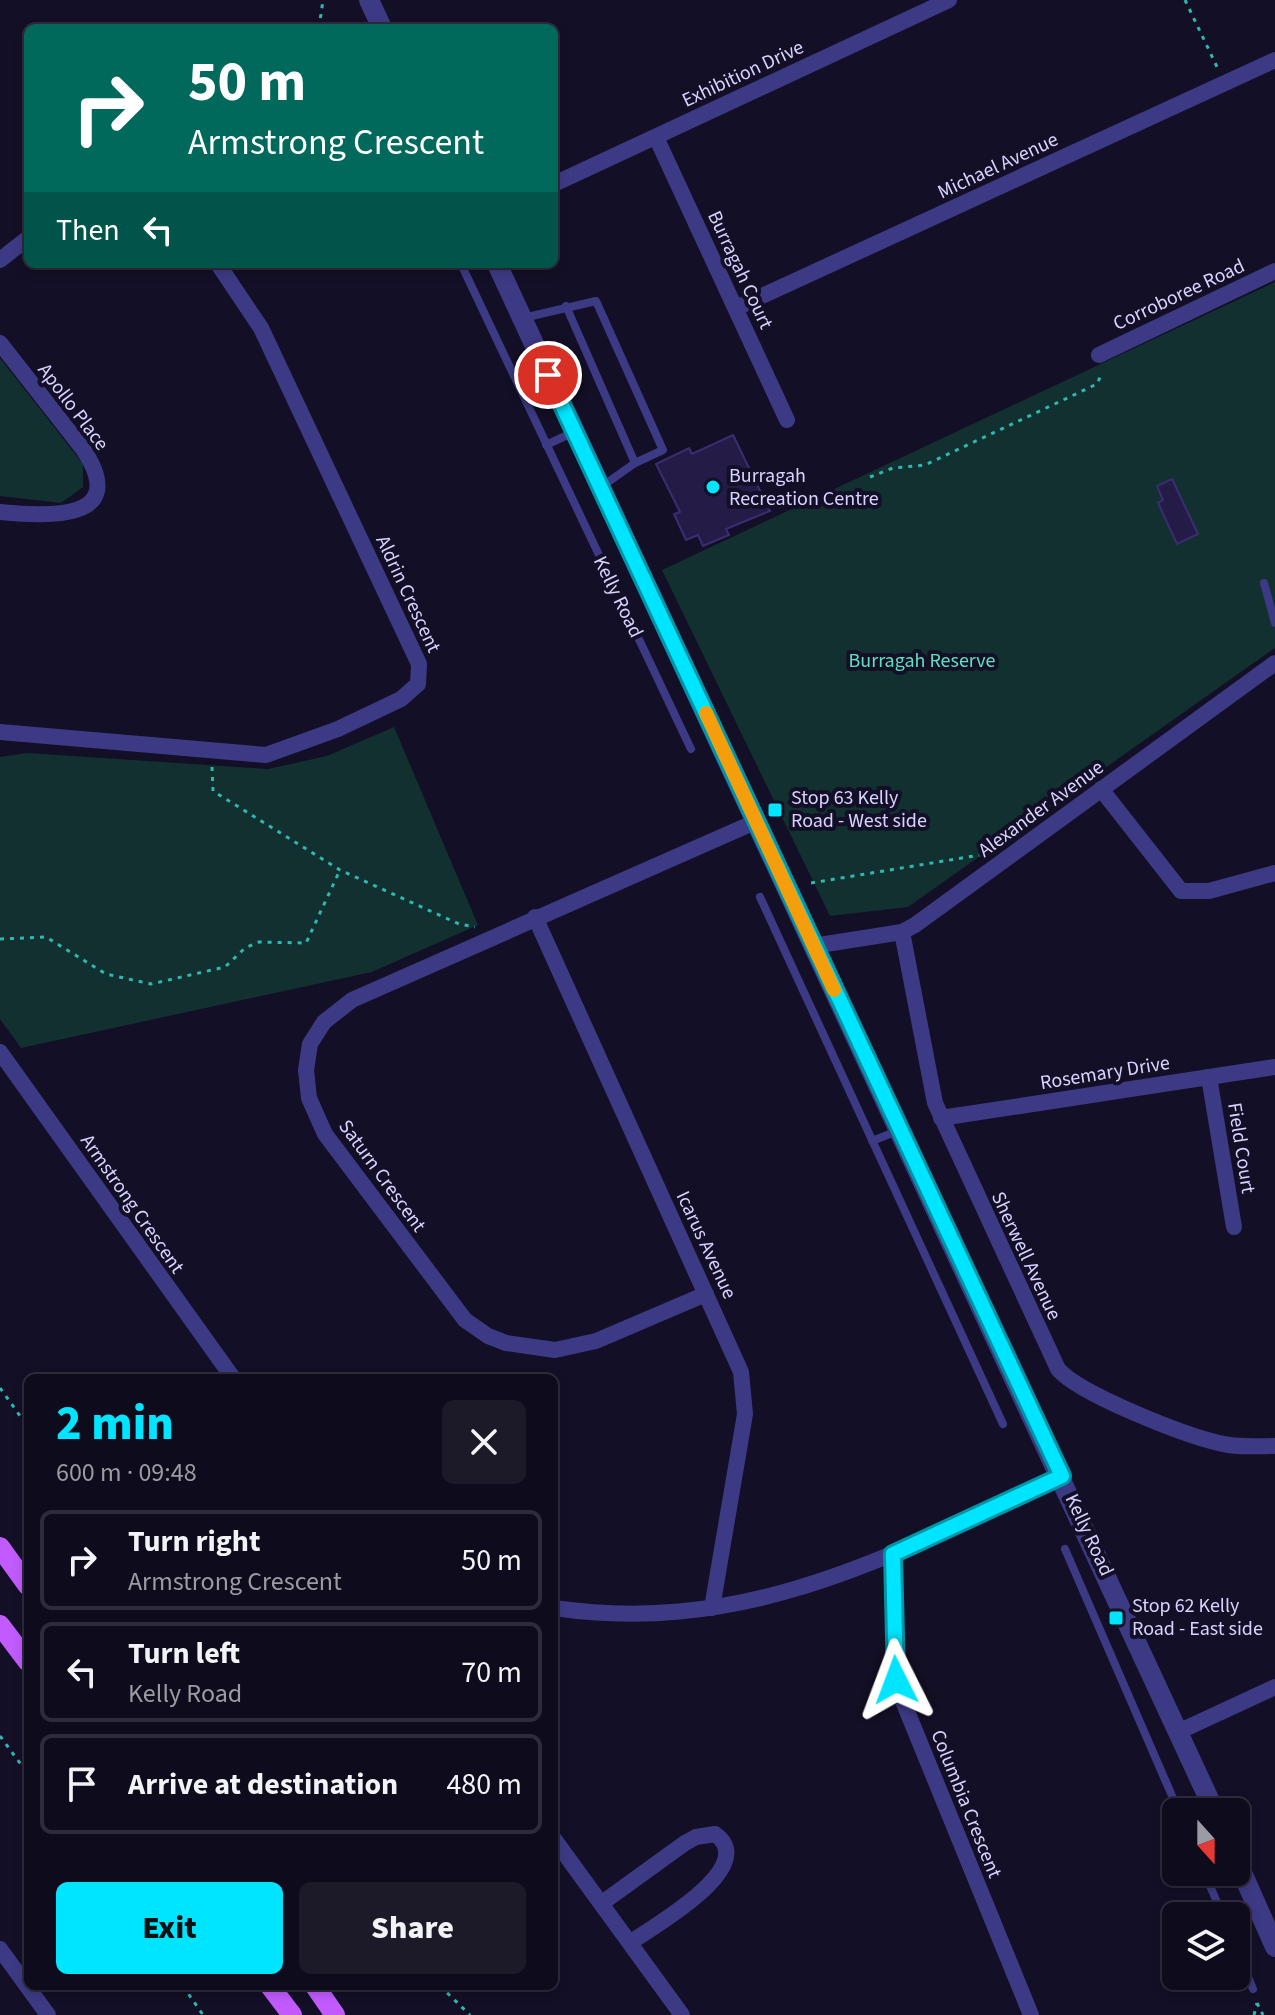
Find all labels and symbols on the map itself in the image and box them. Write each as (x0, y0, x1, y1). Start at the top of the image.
street label: Exhibition Drive (678, 34, 809, 114)
street label: Michael Avenue (933, 126, 1063, 206)
street label: Burragah Court (700, 206, 780, 334)
street label: Corroboree Road (1109, 252, 1249, 338)
pin (514, 341, 582, 409)
street label: Apollo Place (31, 357, 115, 457)
place label: Burragah Recreation Centre (729, 462, 879, 513)
marker: Burragah Recreation Centre (704, 478, 722, 496)
street label: Aldrin Crescent (369, 531, 448, 658)
street label: Kelly Road (586, 551, 650, 643)
park label: Burragah Reserve (849, 647, 996, 675)
street label: Alexander Avenue (972, 754, 1110, 864)
place label: Stop 63 Kelly Road - West side (791, 784, 927, 835)
marker: Stop 63 Kelly Road - West side (766, 801, 784, 819)
street label: Rosemary Drive (1038, 1049, 1172, 1097)
street label: Field Court (1220, 1100, 1262, 1196)
street label: Saturn Crescent (332, 1114, 432, 1238)
street label: Armstrong Crescent (73, 1129, 191, 1280)
street label: Icarus Avenue (669, 1186, 743, 1304)
street label: Sherwell Avenue (984, 1187, 1068, 1325)
street label: Kelly Road (1058, 1489, 1120, 1581)
place label: Stop 62 Kelly Road - East side (1132, 1592, 1263, 1643)
marker: Stop 62 Kelly Road - East side (1107, 1609, 1125, 1627)
position arrow (854, 1638, 938, 1722)
street label: Columbia Crescent (923, 1726, 1009, 1883)
north arrow (1162, 1798, 1250, 1886)

